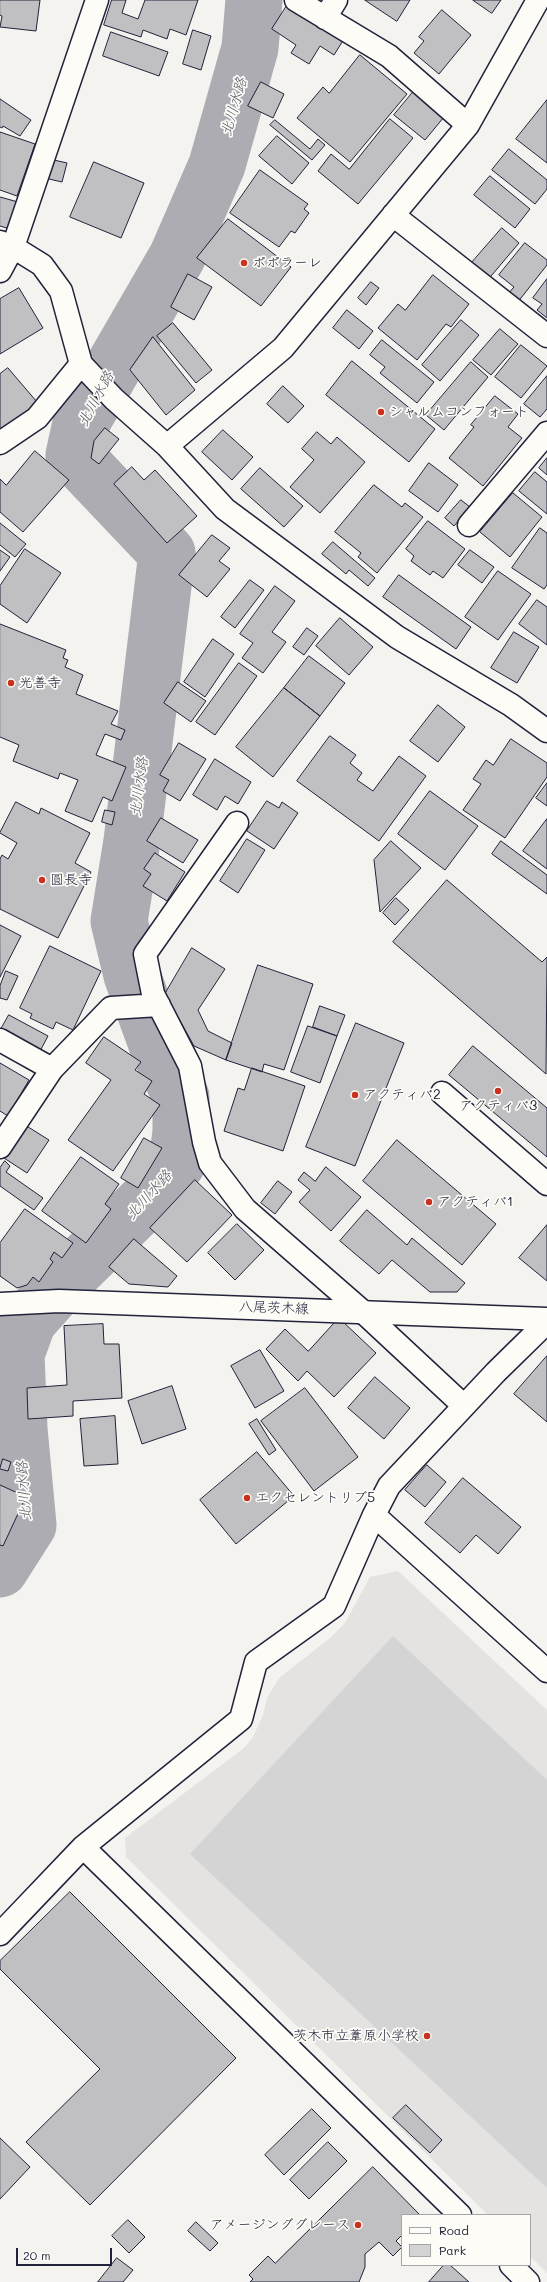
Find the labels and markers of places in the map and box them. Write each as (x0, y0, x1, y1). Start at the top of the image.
place label: ポポラーレ (252, 255, 322, 271)
marker: ポポラーレ (239, 258, 249, 268)
place label: シャルムコンフォート (389, 404, 529, 420)
marker: シャルムコンフォート (376, 407, 386, 417)
place label: 光善寺 (19, 675, 61, 691)
marker: 光善寺 (6, 678, 16, 688)
place label: 圓長寺 (50, 872, 92, 888)
marker: 圓長寺 (37, 875, 47, 885)
marker: アクティバ3 (493, 1086, 503, 1096)
place label: アクティバ2 (363, 1087, 441, 1103)
marker: アクティバ2 (350, 1090, 360, 1100)
place label: アクティバ3 (459, 1098, 537, 1114)
place label: アクティバ1 (437, 1194, 513, 1210)
marker: アクティバ1 (424, 1197, 434, 1207)
place label: エクセレントリブ5 (255, 1490, 375, 1506)
marker: エクセレントリブ5 (242, 1493, 252, 1503)
place label: 茨木市立葦原小学校 (293, 2028, 419, 2044)
marker: 茨木市立葦原小学校 (422, 2031, 432, 2041)
place label: アメージンググレース (209, 2217, 350, 2233)
marker: アメージンググレース (353, 2220, 363, 2230)

